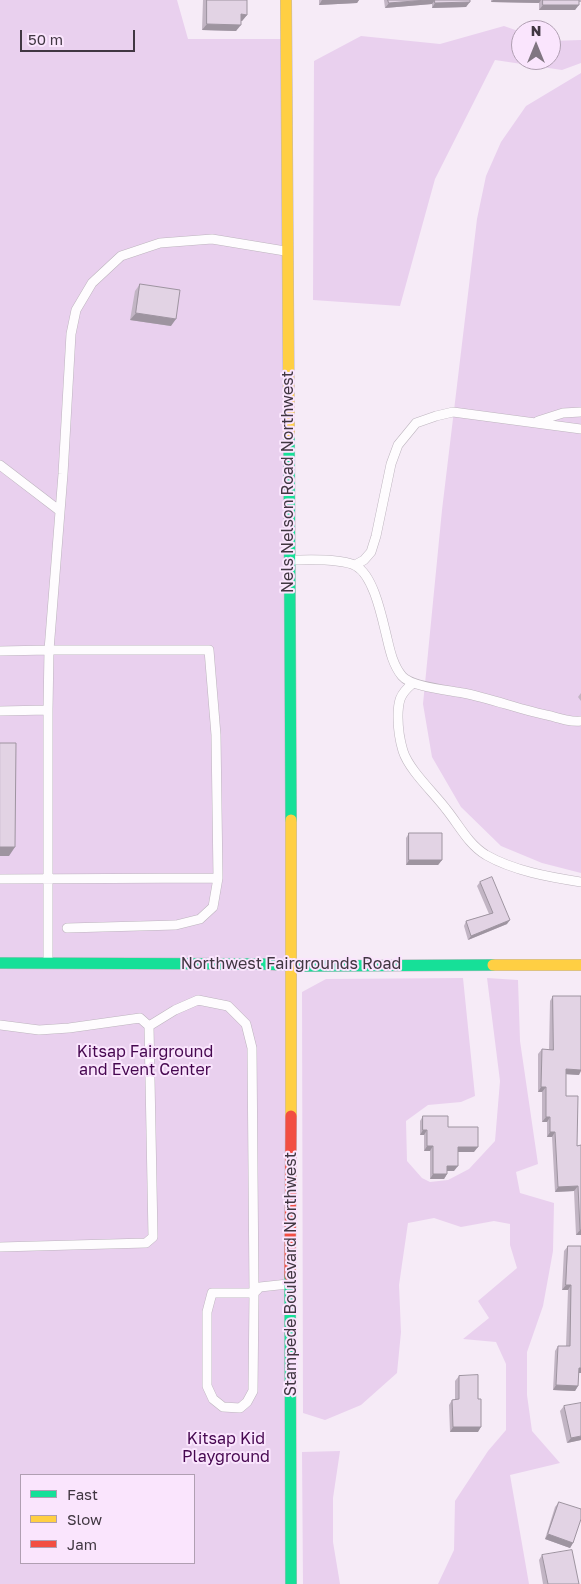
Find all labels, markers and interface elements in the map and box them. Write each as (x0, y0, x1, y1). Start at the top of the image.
scale bar (22, 20, 138, 52)
north arrow (511, 20, 561, 70)
text: N (531, 22, 541, 39)
text: 50 m (28, 30, 63, 48)
street label: Nels Nelson Road Northwest (278, 371, 298, 593)
street label: Northwest Fairgrounds Road (181, 954, 401, 974)
park label: Kitsap Fairground and Event Center (77, 1042, 213, 1080)
street label: Stampede Boulevard Northwest (281, 1152, 301, 1396)
park label: Kitsap Kid Playground (182, 1429, 270, 1467)
legend (20, 1474, 195, 1564)
text: Fast (67, 1485, 98, 1503)
text: Slow (67, 1510, 102, 1528)
text: Jam (67, 1535, 97, 1553)

